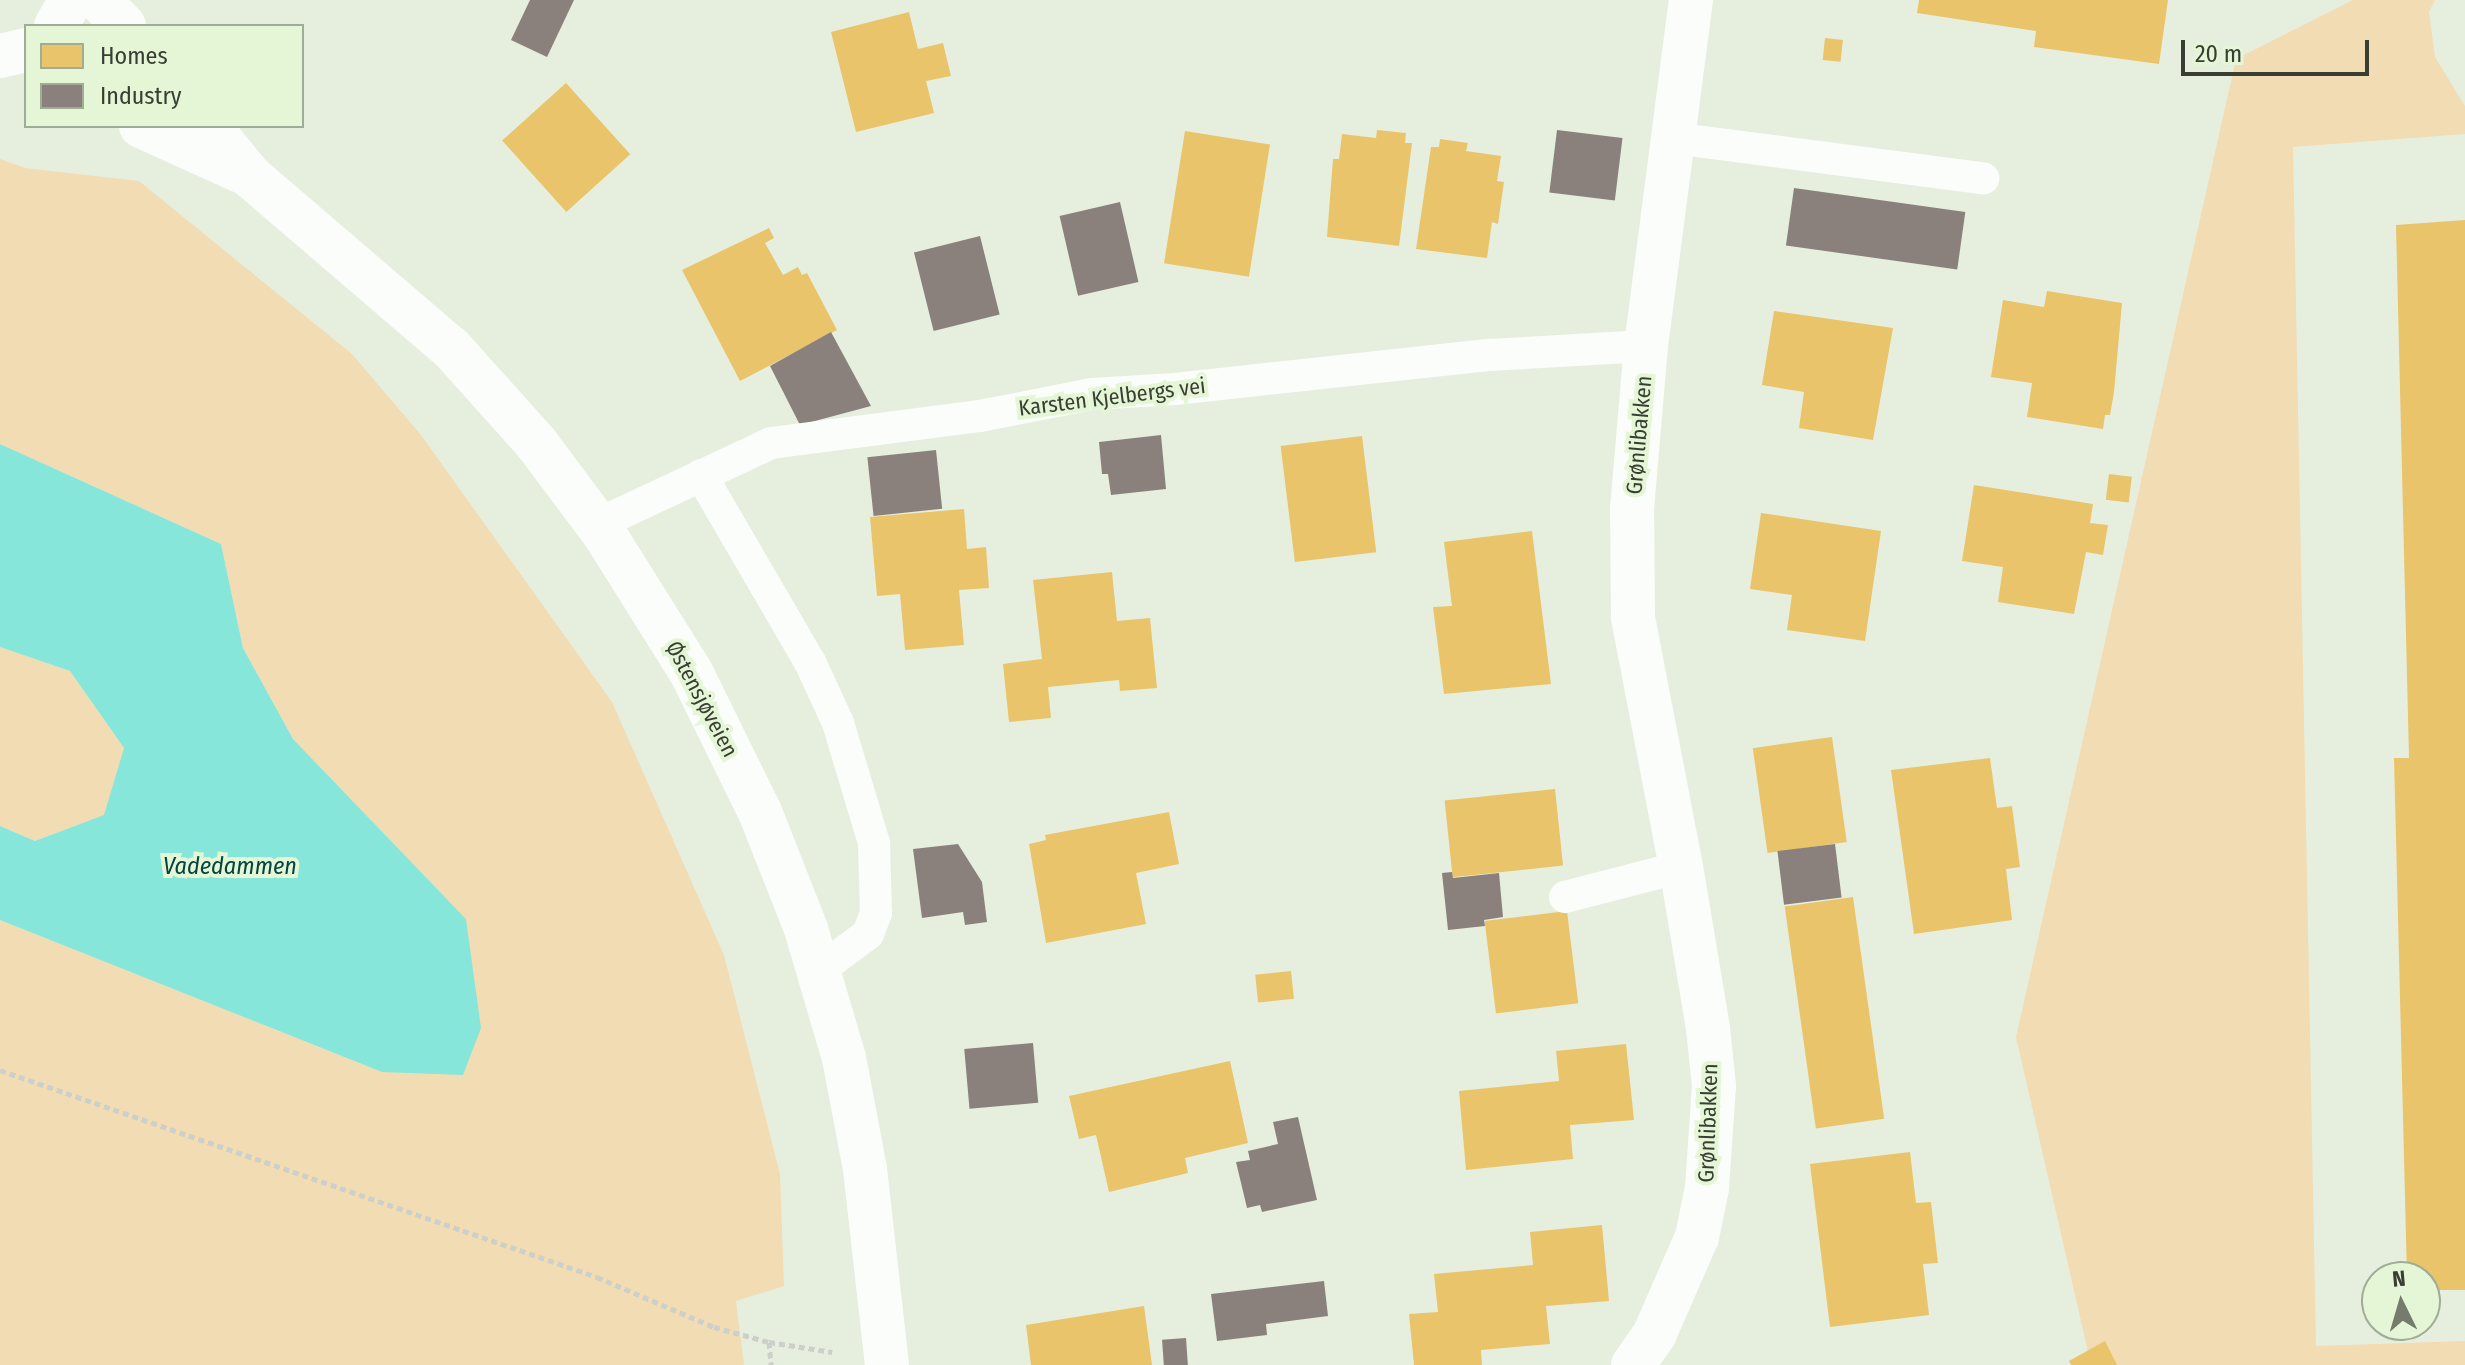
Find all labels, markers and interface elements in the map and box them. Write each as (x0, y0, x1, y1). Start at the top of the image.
legend (24, 24, 304, 128)
scale bar (2185, 24, 2373, 74)
text: 20 m (2195, 40, 2242, 68)
text: Homes (100, 42, 168, 70)
text: Industry (100, 82, 182, 110)
street label: Karsten Kjelbergs vei (1017, 372, 1207, 422)
street label: Grønlibakken (1621, 374, 1657, 496)
street label: Østensjøveien (660, 637, 744, 761)
water label: Vadedammen (163, 853, 297, 881)
street label: Grønlibakken (1693, 1063, 1723, 1183)
north arrow (2361, 1261, 2441, 1341)
text: N (2391, 1265, 2407, 1293)

